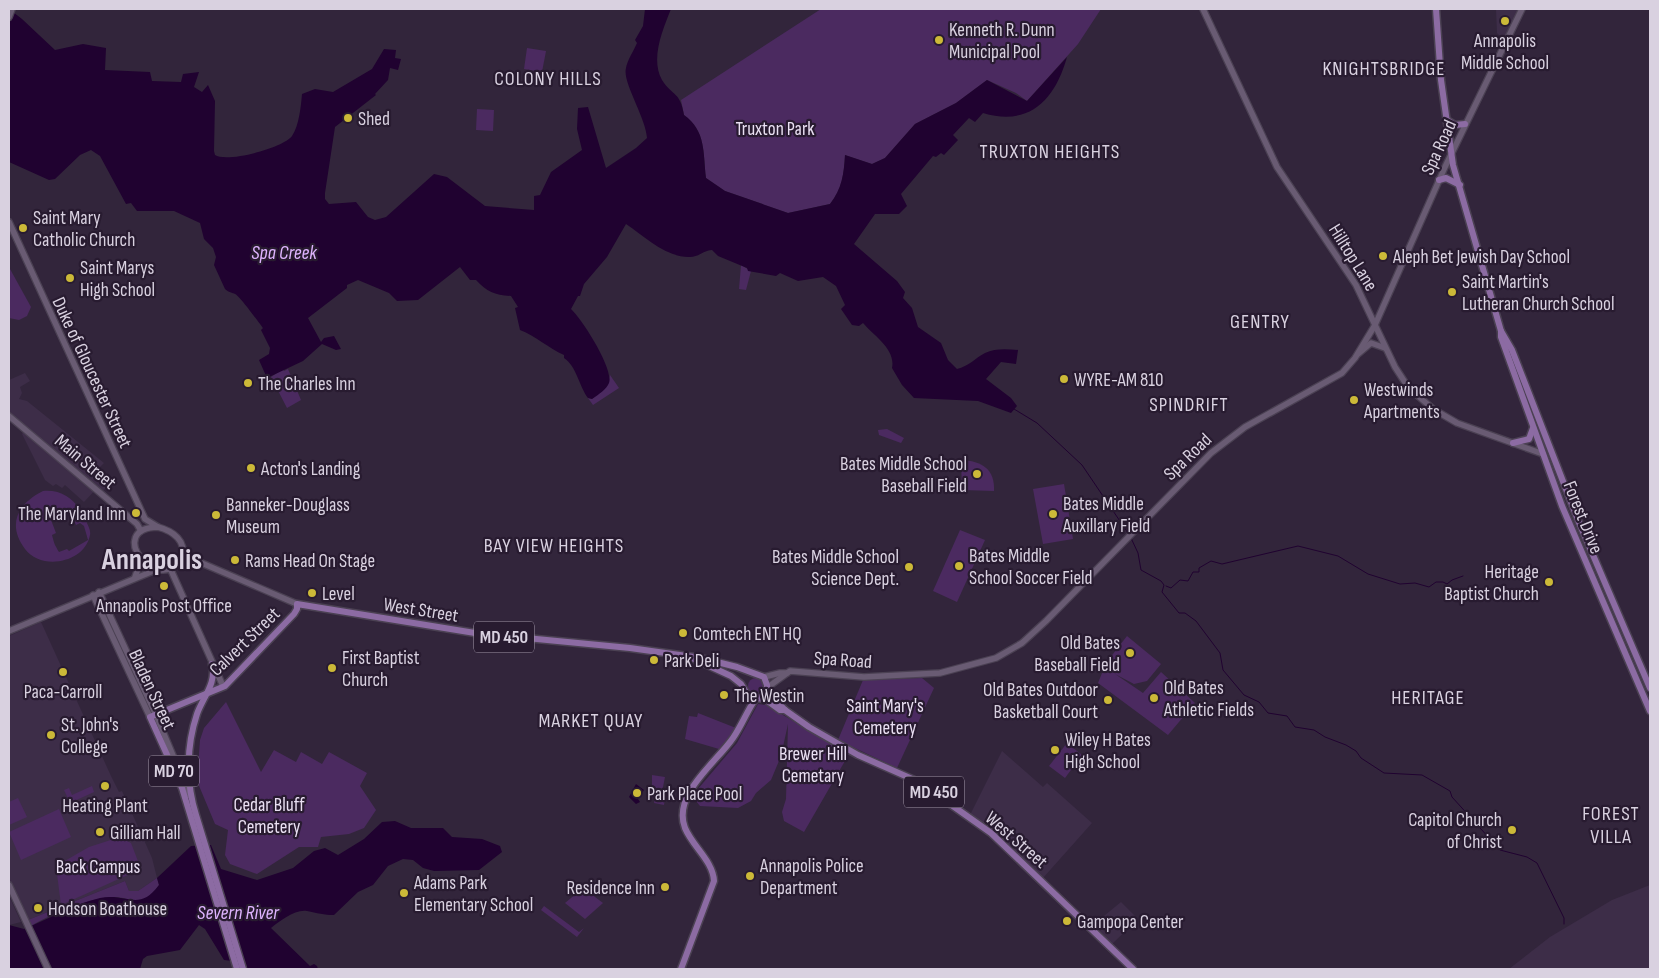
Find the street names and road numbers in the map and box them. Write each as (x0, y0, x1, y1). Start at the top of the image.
street label: Spa Road (1417, 116, 1462, 179)
street label: Hilltop Lane (1323, 220, 1382, 296)
street label: Duke of Gloucester Street (47, 293, 137, 452)
street label: Spa Road (1159, 429, 1217, 485)
street label: Main Street (50, 430, 121, 495)
street label: Forest Drive (1558, 478, 1608, 557)
street label: West Street (382, 593, 460, 628)
street label: Calvert Street (205, 603, 285, 681)
road number: MD 450 (474, 622, 534, 652)
street label: Bladen Street (123, 646, 180, 734)
street label: Spa Road (813, 647, 873, 674)
road number: MD 70 (149, 756, 199, 786)
road number: MD 450 (904, 776, 964, 808)
street label: West Street (980, 807, 1052, 874)

